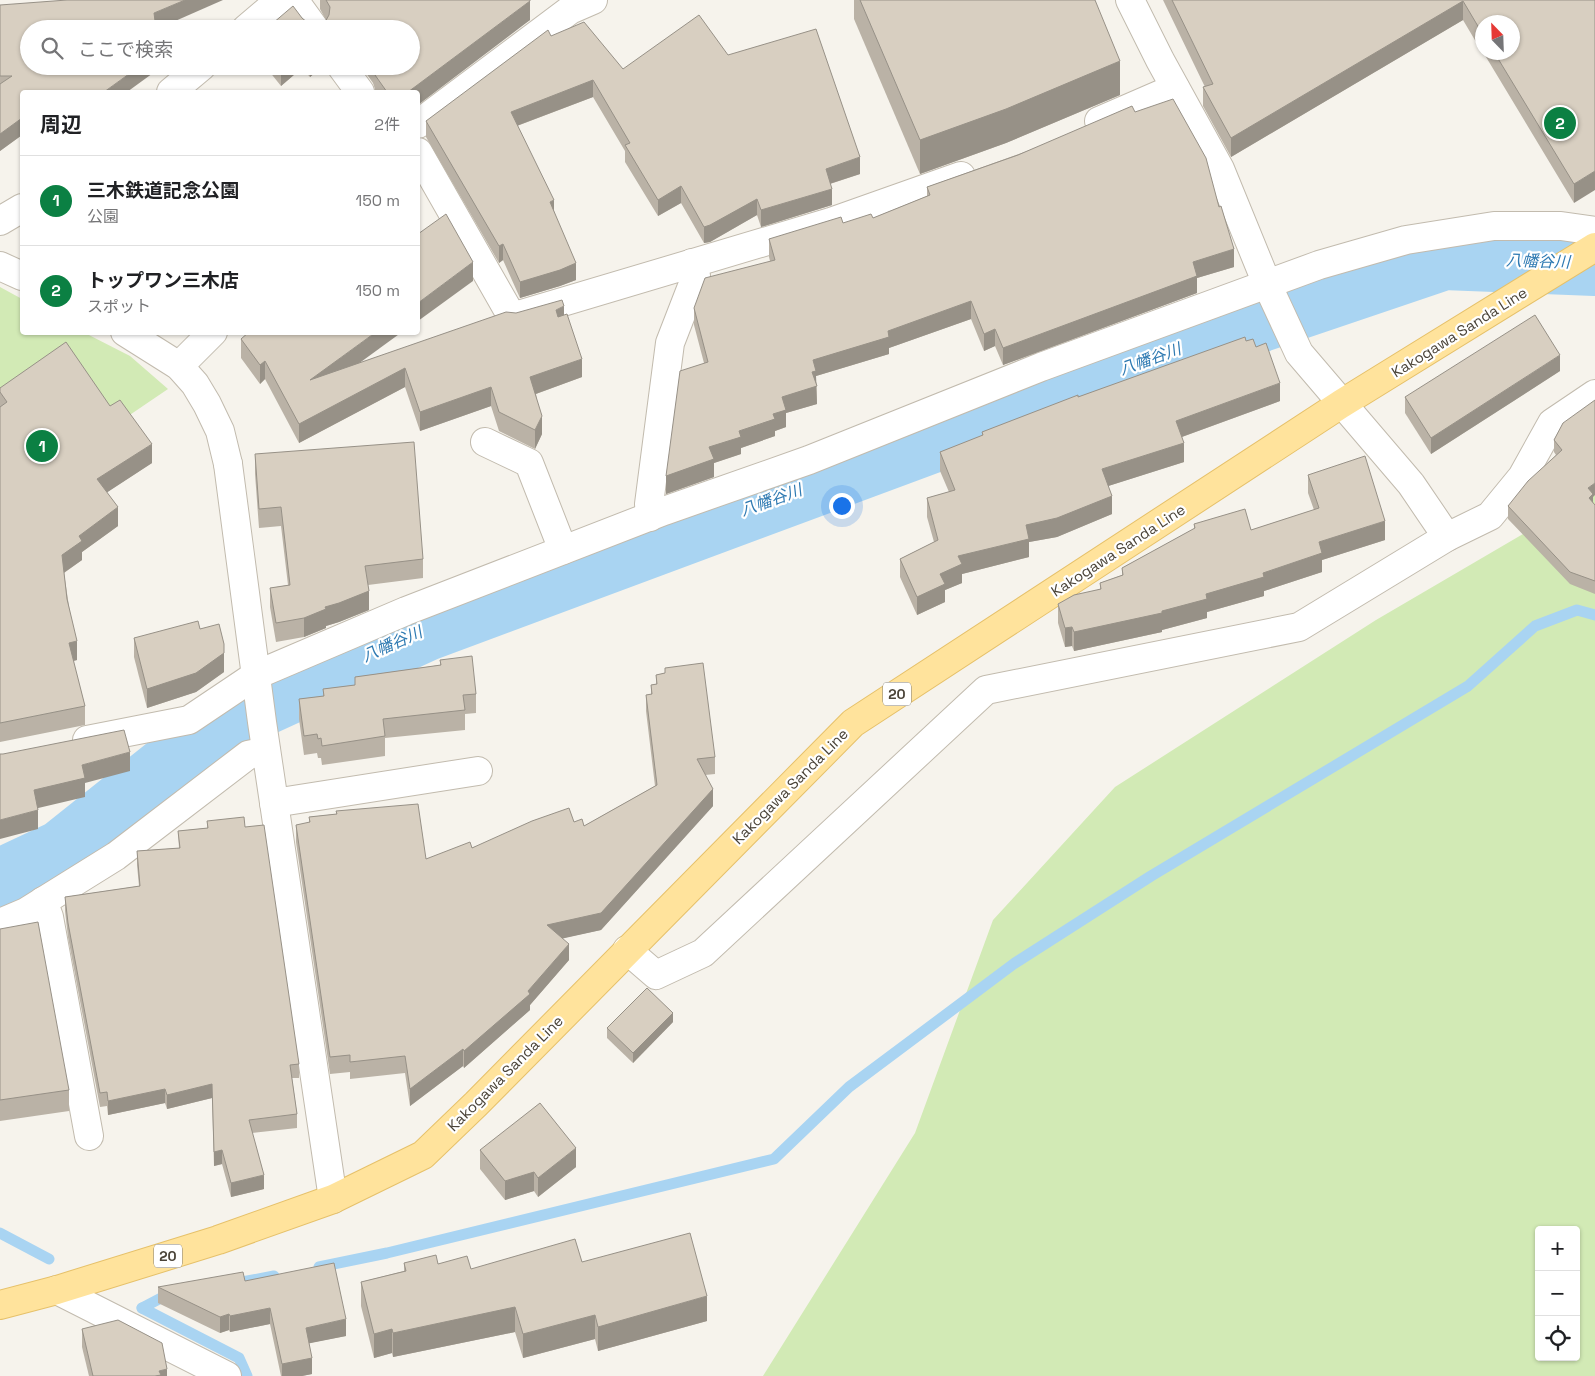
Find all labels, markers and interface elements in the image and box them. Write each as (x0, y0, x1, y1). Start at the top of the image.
north arrow (1475, 15, 1520, 60)
search box (20, 20, 420, 75)
icon: search (38, 34, 66, 62)
text: ここで検索 (78, 37, 173, 62)
pin: 2 (1544, 104, 1576, 142)
text: 周辺 (40, 111, 82, 138)
text: 2件 (374, 114, 400, 135)
text: 三木鉄道記念公園 (87, 178, 239, 203)
text: 1 (52, 190, 60, 211)
text: 150 m (356, 190, 400, 211)
text: 公園 (87, 206, 119, 227)
water label: 八幡谷川 (1506, 249, 1572, 273)
text: トップワン三木店 (87, 268, 239, 293)
text: 2 (51, 280, 61, 301)
text: 150 m (356, 280, 400, 301)
street label: Kakogawa Sanda Line (1388, 282, 1530, 381)
text: スポット (87, 296, 151, 317)
water label: 八幡谷川 (1116, 338, 1186, 380)
pin: 1 (26, 427, 58, 465)
water label: 八幡谷川 (737, 479, 807, 521)
your location (829, 493, 855, 519)
street label: Kakogawa Sanda Line (1047, 499, 1189, 601)
water label: 八幡谷川 (358, 621, 427, 667)
road number: 20 (883, 682, 911, 706)
street label: Kakogawa Sanda Line (728, 724, 852, 848)
street label: Kakogawa Sanda Line (443, 1011, 567, 1135)
map controls (1535, 1226, 1580, 1361)
button: + (1535, 1226, 1580, 1271)
road number: 20 (154, 1244, 182, 1268)
button: − (1535, 1271, 1580, 1316)
button: locate (1535, 1316, 1580, 1361)

